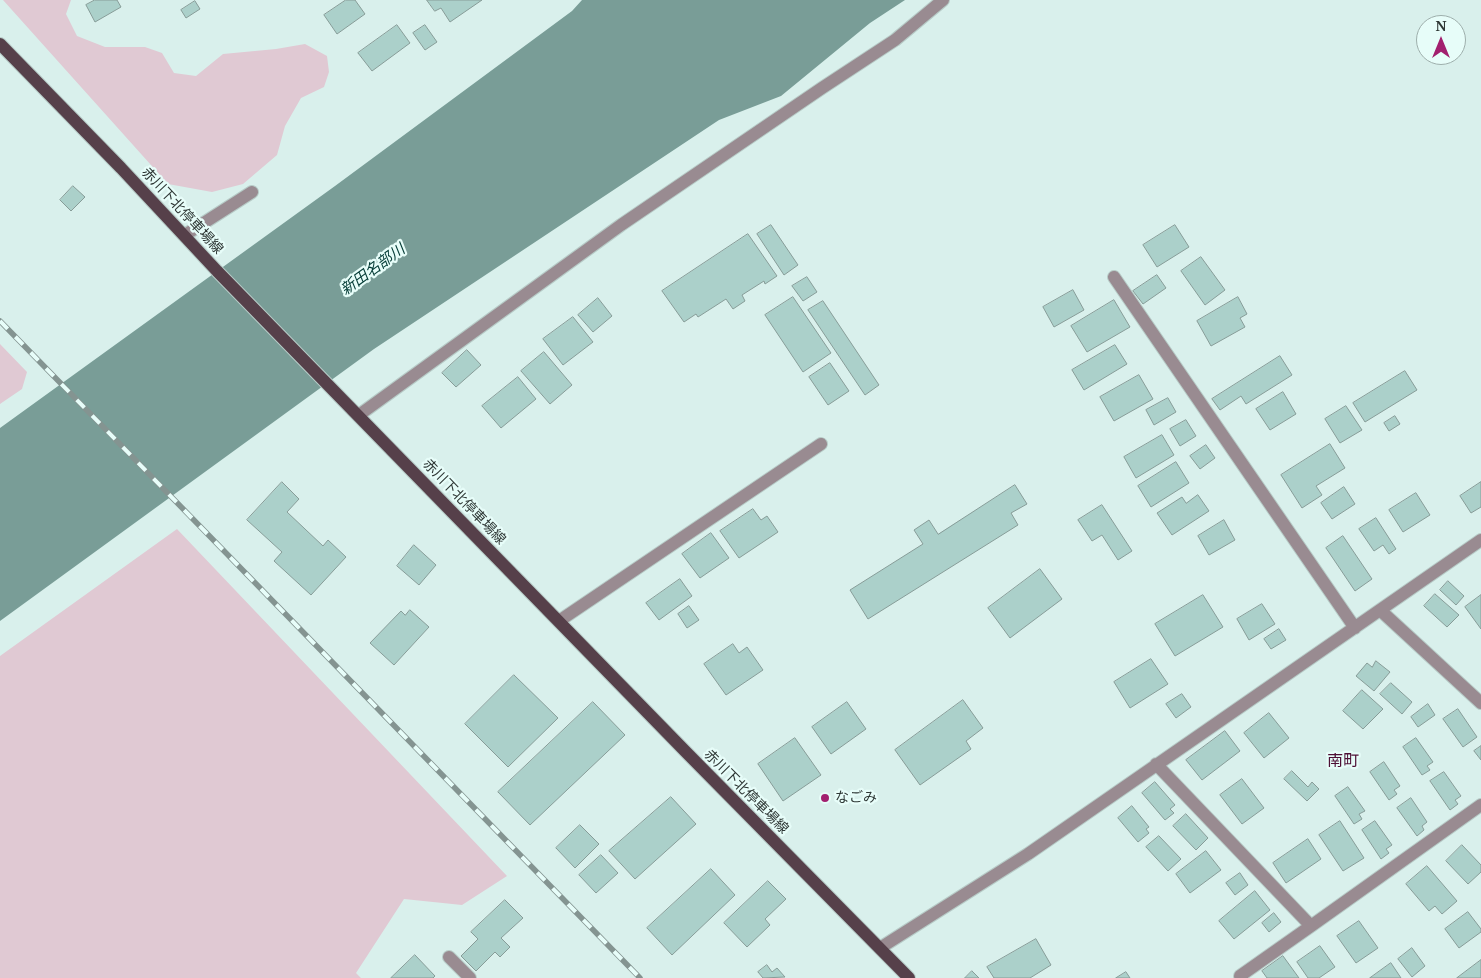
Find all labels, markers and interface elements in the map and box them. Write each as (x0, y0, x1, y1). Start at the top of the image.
north arrow (1416, 15, 1466, 65)
text: N (1435, 16, 1447, 35)
street label: 赤川下北停車場線 (138, 164, 226, 258)
water label: 新田名部川 (337, 241, 409, 299)
street label: 赤川下北停車場線 (419, 456, 509, 548)
street label: 赤川下北停車場線 (700, 746, 792, 838)
district label: 南町 (1327, 751, 1359, 771)
place label: なごみ (835, 790, 877, 806)
marker: なごみ (819, 792, 831, 804)

